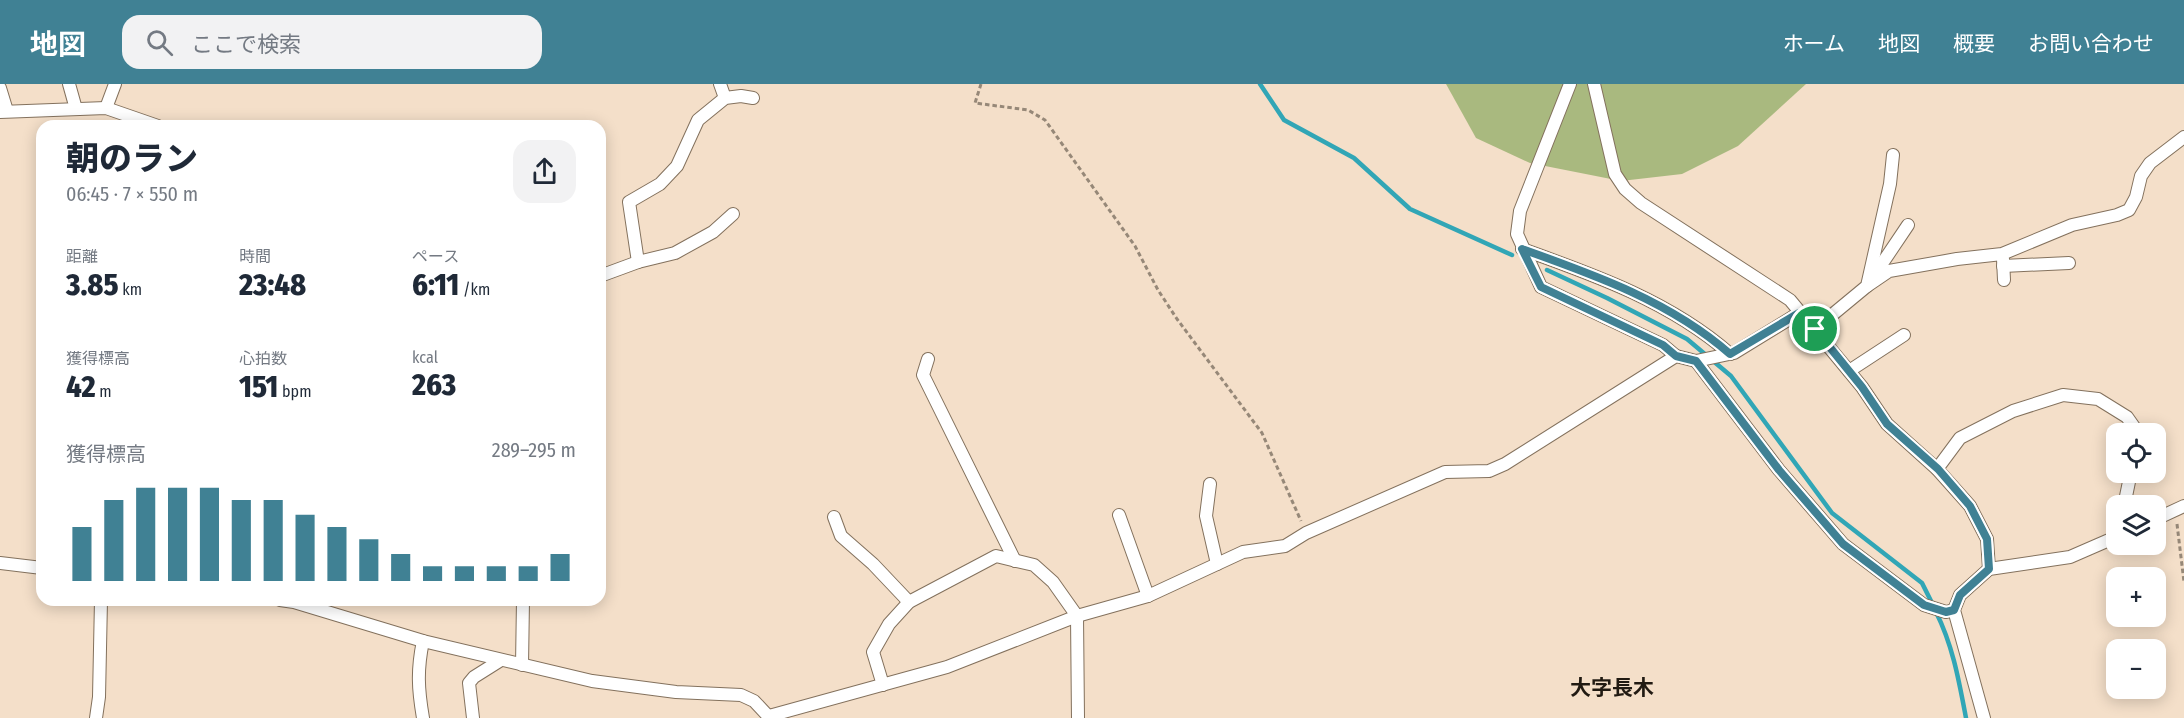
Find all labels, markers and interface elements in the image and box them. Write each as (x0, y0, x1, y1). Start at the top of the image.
search box (122, 15, 542, 69)
icon: search (143, 26, 176, 59)
text: 地図 (30, 28, 86, 61)
text: ここで検索 (191, 31, 301, 58)
text: ホーム (1783, 31, 1845, 57)
text: 地図 (1878, 31, 1920, 57)
text: 概要 (1953, 31, 1995, 57)
text: お問い合わせ (2028, 31, 2154, 57)
text: 朝のラン (66, 139, 198, 179)
button: share (513, 140, 576, 203)
text: 06:45 · 7 × 550 m (66, 182, 198, 206)
text: 距離 (66, 247, 98, 266)
text: 時間 (239, 247, 271, 266)
text: ペース (412, 247, 459, 266)
text: 3.85 (66, 267, 118, 303)
text: 23:48 (239, 267, 306, 303)
text: 6:11 (412, 267, 459, 303)
text: km (118, 280, 142, 299)
text: /km (459, 280, 490, 299)
pin (1789, 303, 1840, 354)
icon: arrive (1798, 312, 1831, 345)
text: kcal (412, 348, 438, 367)
text: 獲得標高 (66, 349, 130, 368)
text: 心拍数 (239, 349, 287, 368)
text: 263 (412, 367, 456, 403)
text: 42 (66, 369, 96, 405)
text: 151 (239, 369, 278, 405)
text: m (96, 382, 112, 401)
text: bpm (278, 382, 311, 401)
map controls (2106, 423, 2166, 699)
button: locate (2106, 423, 2166, 483)
text: 289–295 m (492, 438, 576, 462)
text: 獲得標高 (66, 442, 146, 466)
button: layers (2106, 495, 2166, 555)
button: + (2106, 567, 2166, 627)
button: − (2106, 639, 2166, 699)
district label: 大字長木 (1570, 675, 1654, 701)

